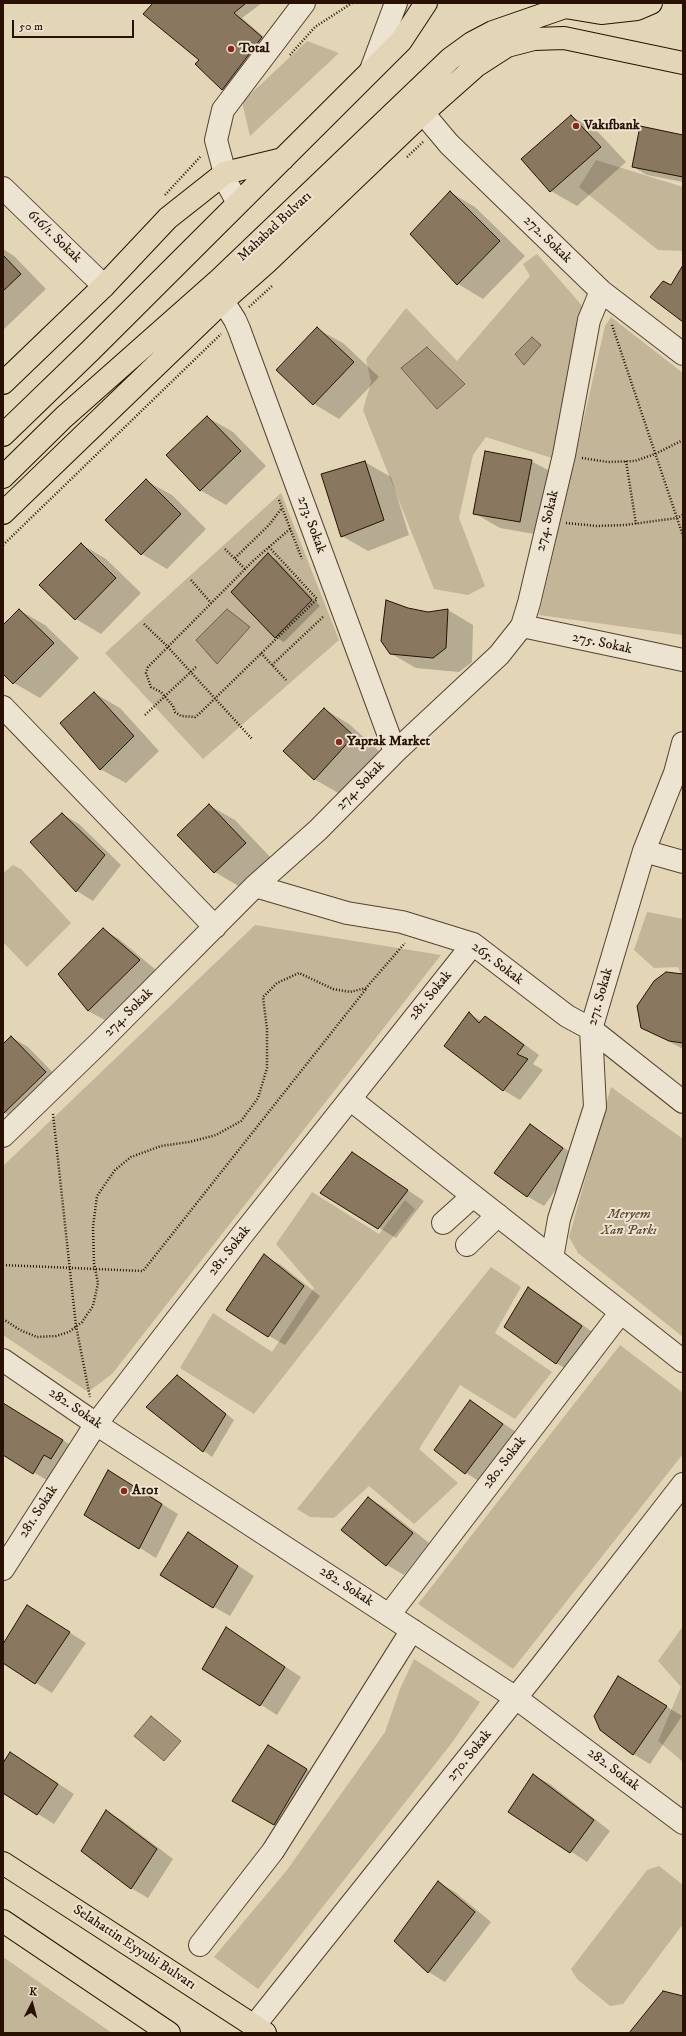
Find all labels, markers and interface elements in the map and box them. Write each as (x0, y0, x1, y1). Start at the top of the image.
scale bar (14, 12, 136, 38)
text: 50 m (19, 19, 43, 34)
place label: Total (239, 41, 270, 57)
marker: Total (226, 44, 236, 54)
place label: Vakıfbank (584, 118, 640, 134)
marker: Vakıfbank (571, 121, 581, 131)
street label: Mahabad Bulvarı (234, 188, 316, 266)
street label: 616/1. Sokak (23, 207, 85, 267)
street label: 272. Sokak (519, 213, 575, 267)
street label: 274. Sokak (533, 489, 563, 553)
street label: 273. Sokak (293, 494, 329, 556)
street label: 275. Sokak (571, 629, 633, 659)
place label: Yaprak Market (347, 734, 430, 750)
marker: Yaprak Market (334, 737, 344, 747)
street label: 274. Sokak (333, 758, 389, 814)
street label: 265. Sokak (468, 939, 526, 989)
street label: 271. Sokak (585, 966, 617, 1028)
street label: 281. Sokak (406, 968, 456, 1024)
street label: 274. Sokak (101, 985, 157, 1041)
park label: Meryem Xan Parkı (601, 1207, 657, 1240)
street label: 281. Sokak (205, 1222, 255, 1280)
street label: 282. Sokak (45, 1385, 105, 1433)
street label: 280. Sokak (480, 1433, 530, 1493)
street label: 281. Sokak (16, 1483, 62, 1541)
place label: A101 (132, 1483, 159, 1499)
marker: A101 (119, 1486, 129, 1496)
street label: 282. Sokak (316, 1563, 376, 1611)
street label: 270. Sokak (444, 1727, 496, 1785)
street label: 282. Sokak (584, 1745, 642, 1795)
street label: Selahattin Eyyubi Bulvarı (69, 1902, 199, 1994)
north arrow (12, 1984, 52, 2024)
text: K (29, 1985, 38, 1999)

